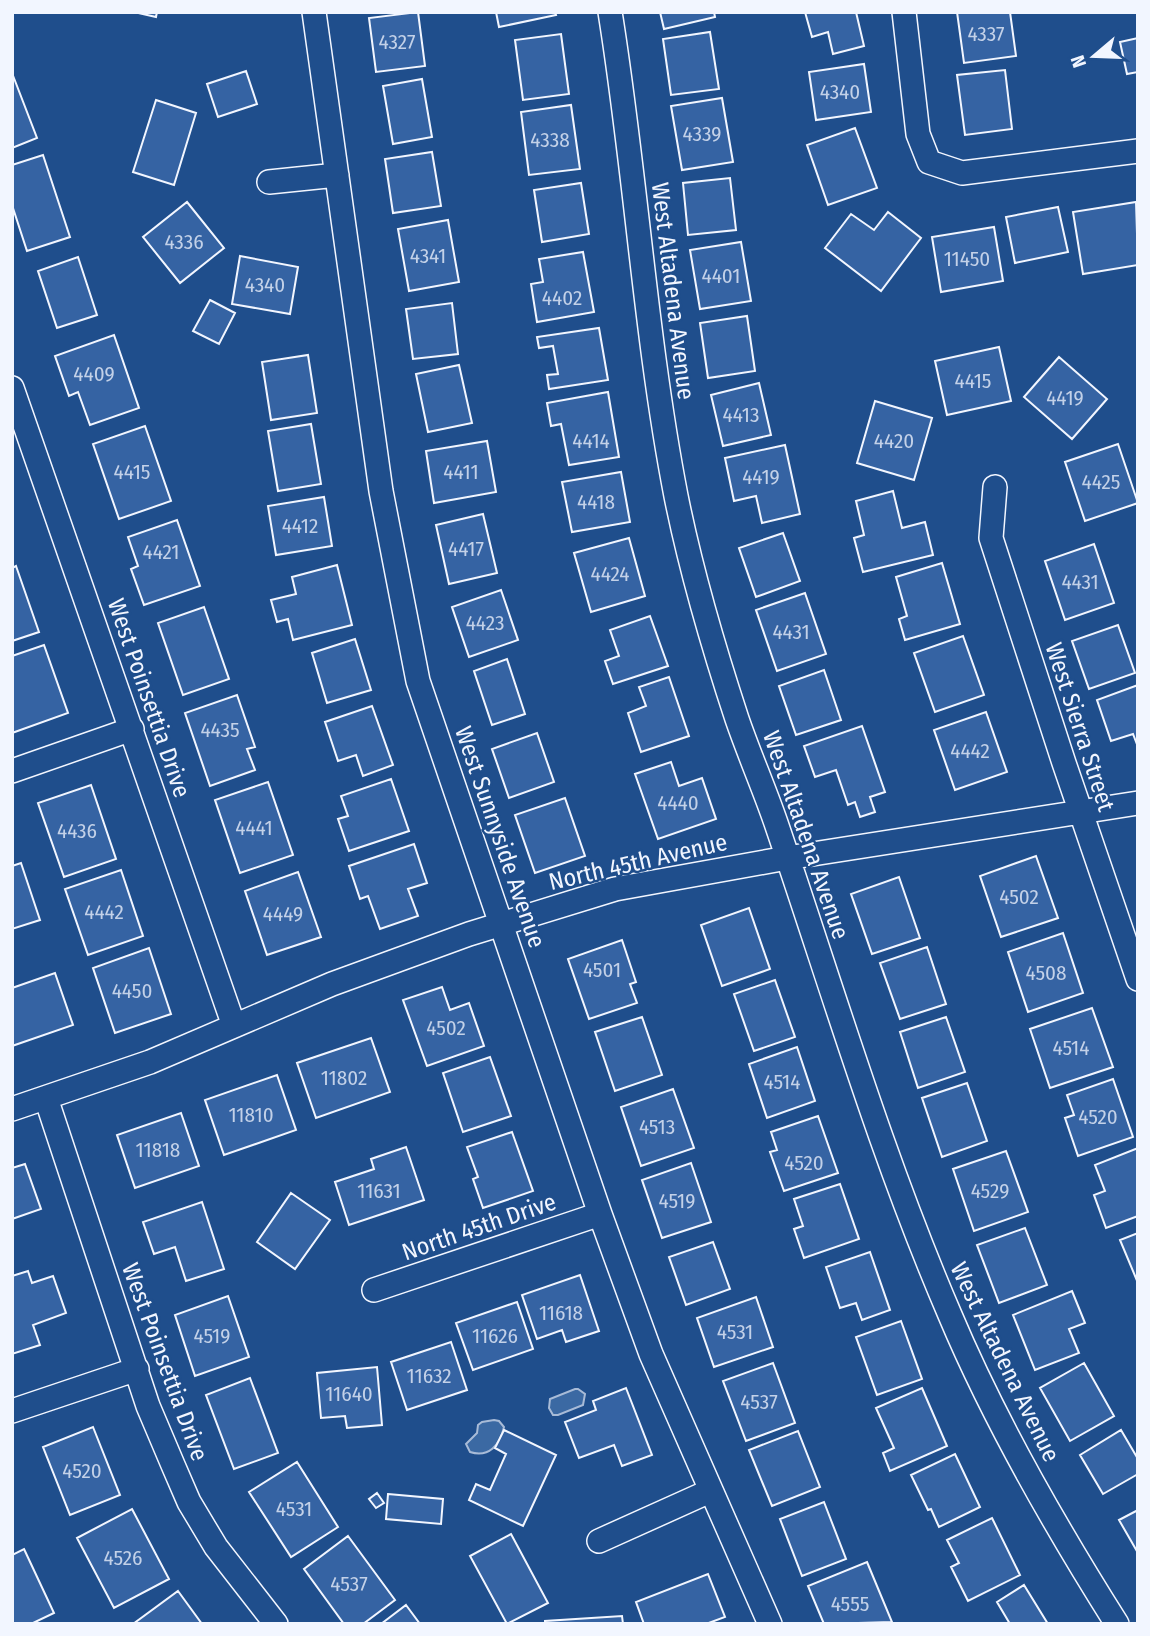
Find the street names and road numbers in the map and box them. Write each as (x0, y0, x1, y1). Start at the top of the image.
street label: West Altadena Avenue (646, 181, 700, 401)
street label: West Poinsettia Drive (102, 595, 196, 801)
street label: West Sierra Street (1040, 639, 1120, 815)
street label: West Sunnyside Avenue (449, 723, 551, 951)
street label: West Altadena Avenue (757, 727, 855, 943)
street label: North 45th Avenue (546, 828, 730, 896)
street label: North 45th Drive (398, 1188, 560, 1266)
street label: West Altadena Avenue (944, 1258, 1066, 1466)
street label: West Poinsettia Drive (116, 1259, 214, 1465)

